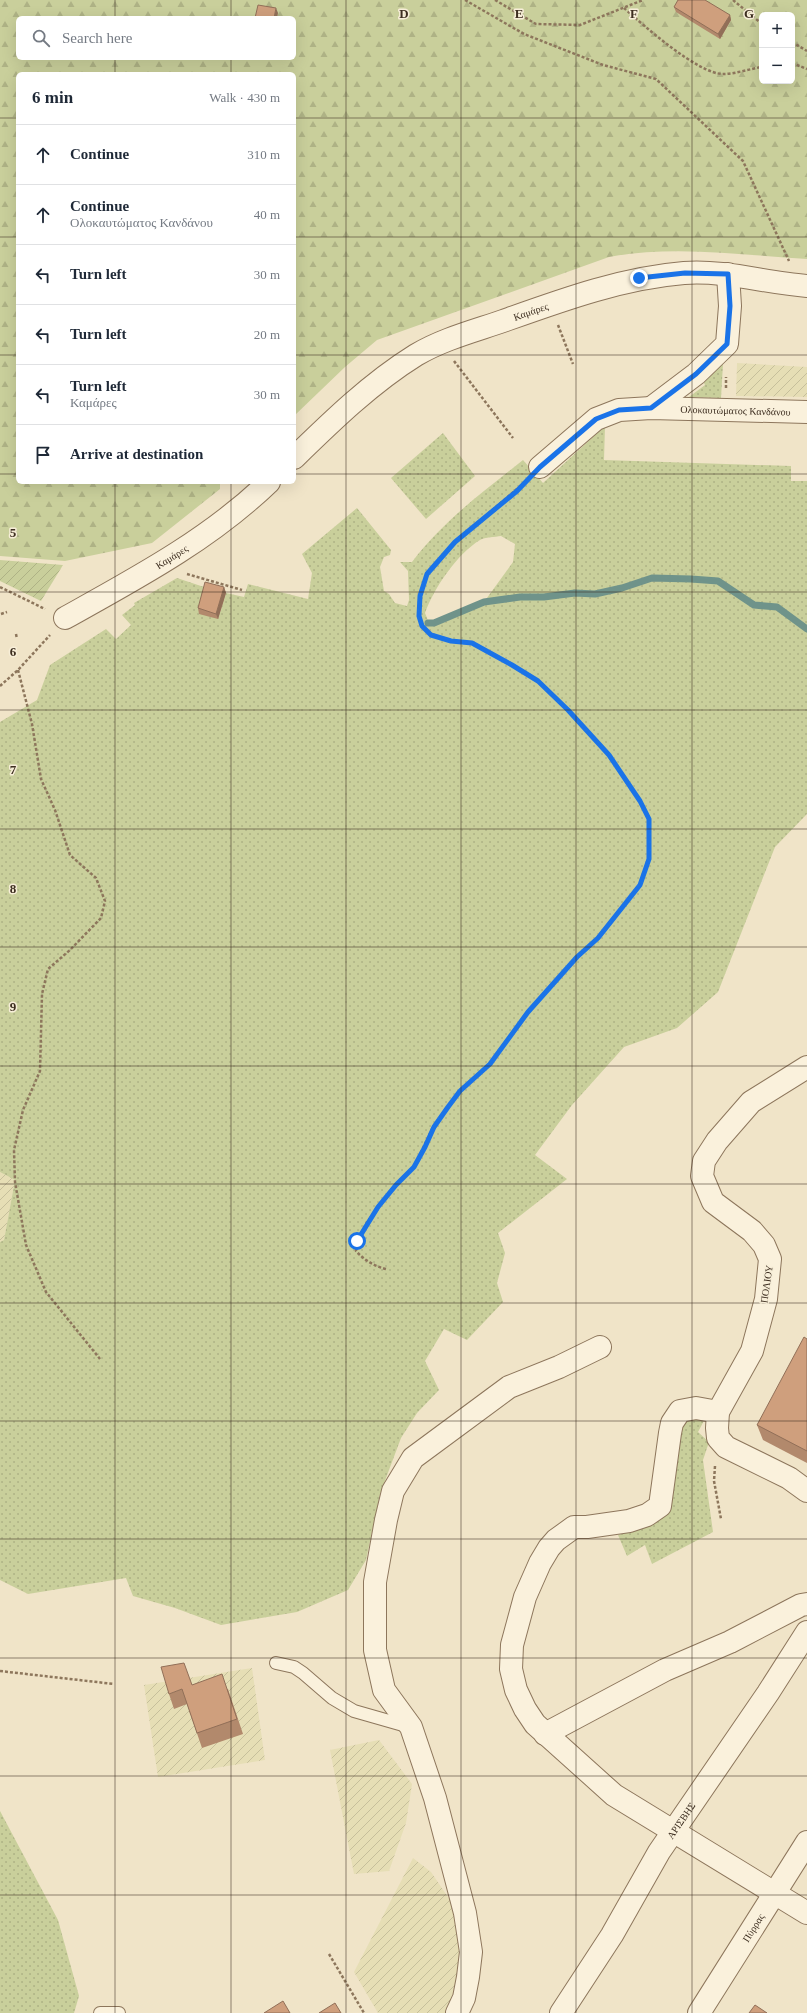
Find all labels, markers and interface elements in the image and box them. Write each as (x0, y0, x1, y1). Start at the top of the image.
text: D (399, 6, 409, 21)
text: E (515, 6, 523, 21)
text: F (630, 6, 638, 21)
text: G (744, 6, 754, 21)
map controls (759, 12, 795, 84)
button: + (759, 12, 795, 48)
search box (16, 16, 296, 60)
icon: search (30, 27, 52, 49)
text: Search here (62, 30, 132, 46)
button: − (759, 48, 795, 84)
text: 6 min (32, 88, 73, 107)
text: Walk · 430 m (209, 90, 280, 105)
icon: ahead (32, 144, 54, 166)
text: Continue (70, 146, 129, 162)
text: 310 m (247, 147, 280, 162)
text: Continue (70, 198, 129, 214)
icon: ahead (32, 204, 54, 226)
text: 40 m (254, 207, 280, 222)
text: Ολοκαυτώματος Κανδάνου (70, 215, 213, 230)
icon: left (32, 264, 54, 286)
text: Turn left (70, 266, 127, 282)
text: 30 m (254, 267, 280, 282)
route end (630, 269, 648, 287)
street label: Καμάρες (512, 301, 550, 323)
icon: left (32, 324, 54, 346)
text: Turn left (70, 326, 127, 342)
text: 20 m (254, 327, 280, 342)
text: Turn left (70, 378, 127, 394)
icon: left (32, 384, 54, 406)
text: 30 m (254, 387, 280, 402)
text: Καμάρες (70, 395, 117, 410)
street label: Ολοκαυτώματος Κανδάνου (680, 404, 791, 418)
icon: arrive (32, 444, 54, 466)
text: Arrive at destination (70, 446, 203, 462)
text: 5 (10, 525, 17, 540)
street label: Καμάρες (154, 543, 190, 571)
text: 6 (10, 644, 17, 659)
text: 7 (10, 762, 17, 777)
text: 8 (10, 881, 17, 896)
text: 9 (10, 999, 17, 1014)
route start (348, 1232, 366, 1250)
street label: ΠΟΛΙΟΥ (758, 1264, 775, 1304)
street label: ΑΡΙΣΒΗΣ (665, 1800, 698, 1841)
street label: Πύρρας (740, 1912, 766, 1944)

